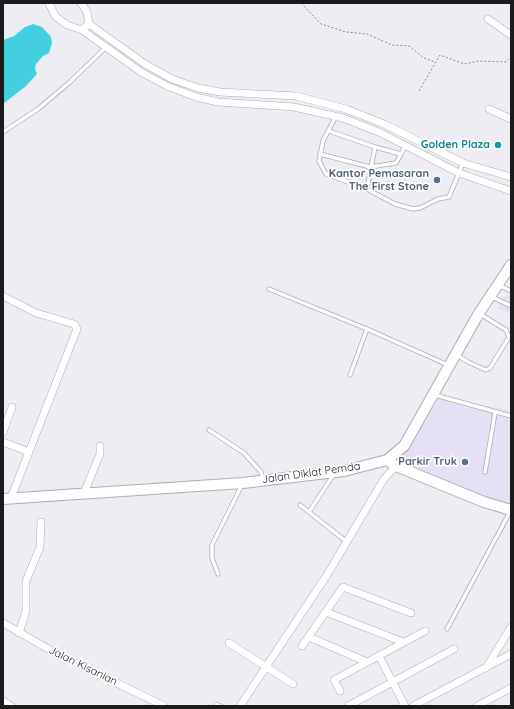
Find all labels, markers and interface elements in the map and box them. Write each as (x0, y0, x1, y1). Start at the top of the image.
place label: Golden Plaza (421, 138, 490, 152)
marker: Golden Plaza (493, 140, 503, 150)
place label: Kantor Pemasaran The First Stone (329, 167, 429, 193)
marker: Kantor Pemasaran The First Stone (432, 175, 442, 185)
place label: Parkir Truk (398, 455, 457, 469)
marker: Parkir Truk (460, 457, 470, 467)
street label: Jalan Diklat Pemda (261, 460, 361, 486)
street label: Jalan Kisanian (46, 644, 120, 688)

